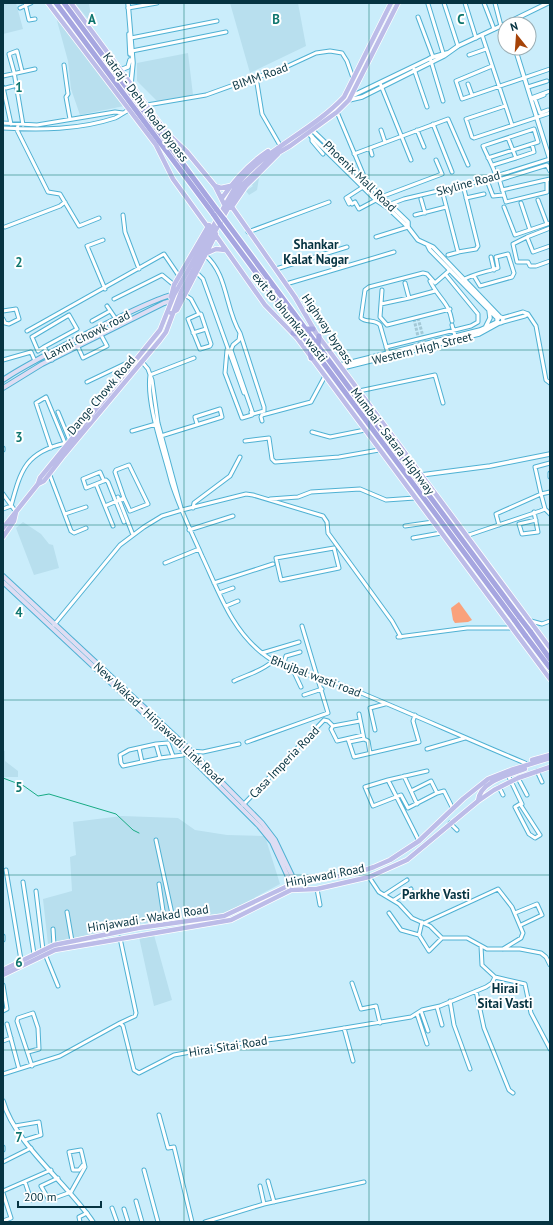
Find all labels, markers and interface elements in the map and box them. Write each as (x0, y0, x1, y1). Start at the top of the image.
text: A (88, 11, 96, 28)
text: B (272, 11, 280, 28)
text: C (457, 11, 465, 28)
north arrow (497, 16, 537, 56)
text: N (509, 19, 520, 34)
street label: Katraj - Dehu Road Bypass (100, 49, 192, 165)
street label: BIMM Road (230, 59, 290, 93)
text: 1 (15, 79, 23, 96)
street label: Phoenix Mall Road (320, 137, 400, 215)
street label: Skyline Road (434, 167, 502, 199)
district label: Shankar Kalat Nagar (283, 236, 349, 268)
text: 2 (15, 254, 23, 271)
street label: exit to bhumkar wasti (249, 269, 331, 365)
street label: Highway bypass (299, 291, 357, 367)
street label: Laxmi Chowk road (42, 307, 132, 363)
street label: Western High Street (370, 328, 474, 368)
street label: Dange Chowk Road (64, 352, 138, 438)
street label: Mumbai - Satara Highway (348, 384, 438, 498)
text: 3 (15, 429, 23, 446)
text: 4 (15, 604, 23, 621)
street label: Bhujbal wasti road (269, 652, 363, 700)
street label: New Wakad - Hinjawadi Link Road (91, 659, 227, 787)
street label: Casa Imperia Road (246, 723, 322, 801)
text: 5 (15, 779, 23, 796)
street label: Hinjawadi Road (284, 860, 366, 890)
district label: Parkhe Vasti (402, 886, 470, 903)
street label: Hinjawadi - Wakad Road (86, 901, 210, 935)
text: 6 (15, 954, 23, 971)
district label: Hirai Sitai Vasti (478, 980, 532, 1012)
street label: Hirai Sitai Road (188, 1032, 268, 1060)
text: 7 (15, 1129, 23, 1146)
scale bar (18, 1183, 101, 1209)
text: 200 m (24, 1189, 57, 1204)

